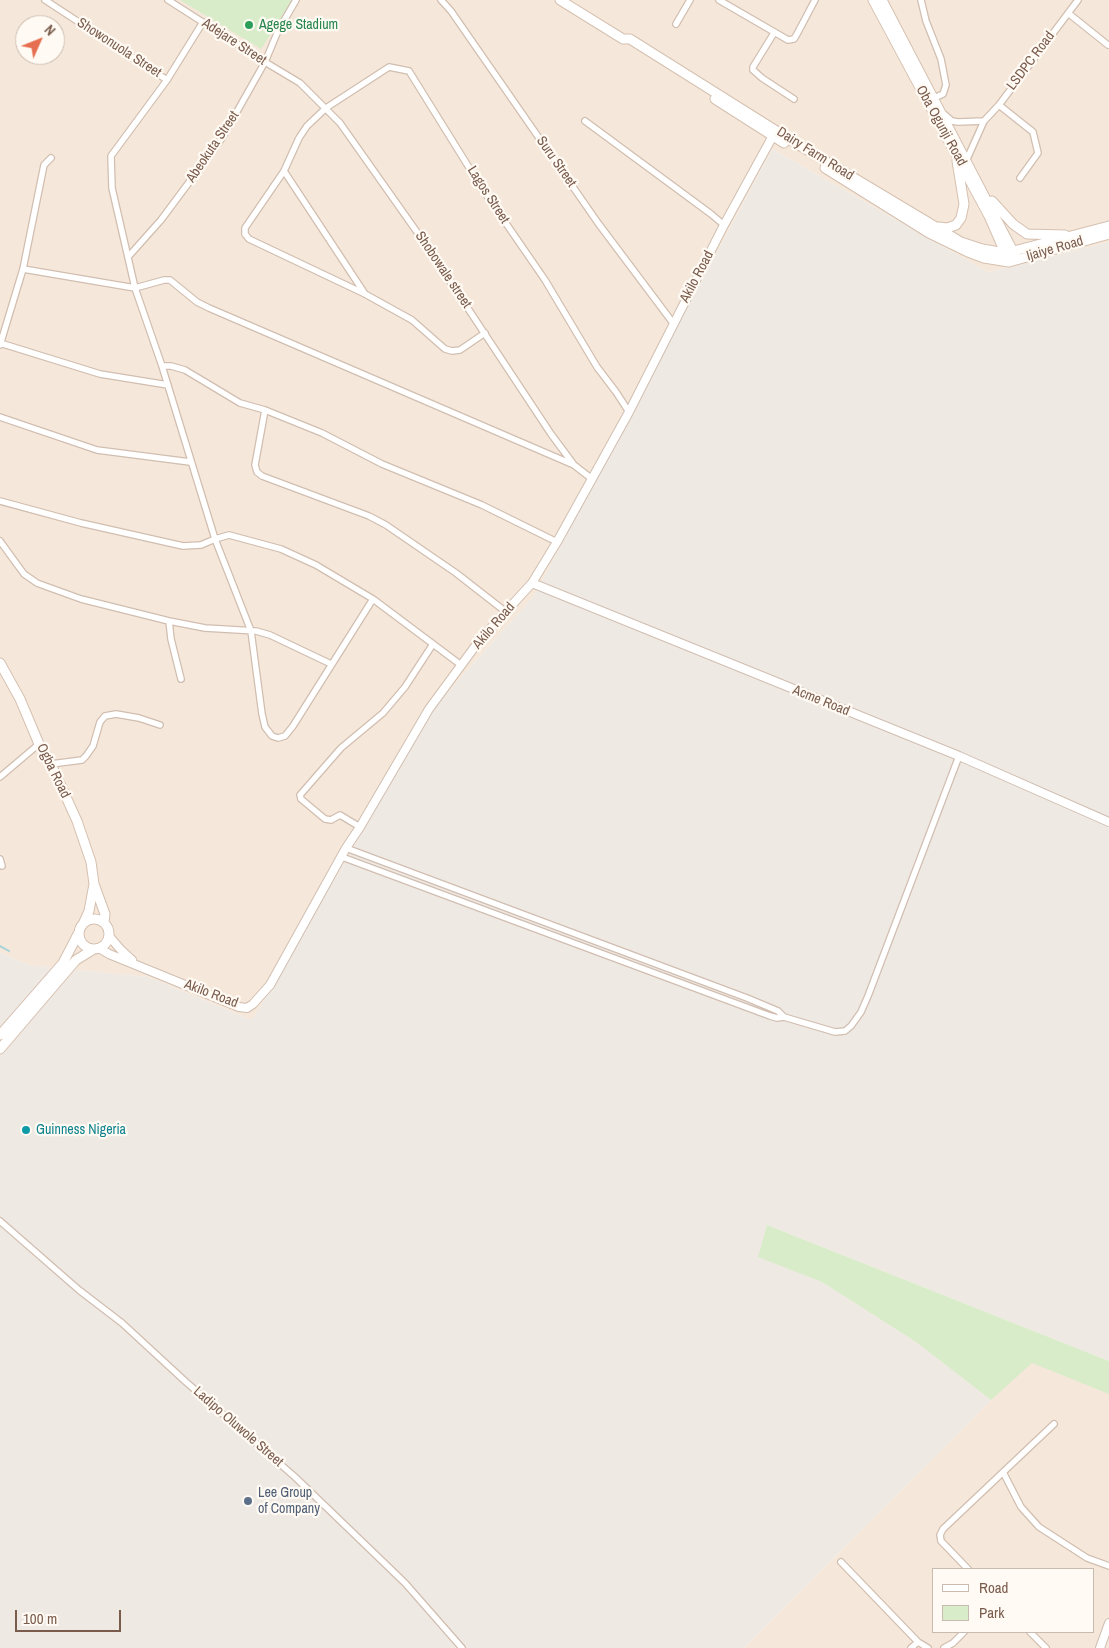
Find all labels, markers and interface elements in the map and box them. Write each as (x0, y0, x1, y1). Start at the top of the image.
north arrow (15, 15, 65, 65)
street label: Showonuola Street (74, 15, 164, 81)
street label: Adejare Street (199, 15, 269, 69)
place label: Agege Stadium (259, 17, 338, 33)
marker: Agege Stadium (243, 19, 255, 31)
text: N (41, 21, 59, 40)
street label: LSDPC Road (1004, 28, 1058, 94)
street label: Oba Ogunji Road (912, 83, 970, 169)
street label: Abeokuta Street (183, 108, 243, 186)
street label: Dairy Farm Road (773, 124, 857, 184)
street label: Suru Street (532, 133, 580, 191)
street label: Lagos Street (463, 163, 513, 227)
street label: Shobowale street (411, 229, 475, 311)
street label: Ijaiye Road (1025, 233, 1085, 265)
street label: Akilo Road (676, 248, 718, 306)
street label: Akilo Road (469, 599, 519, 653)
street label: Acme Road (790, 682, 852, 720)
street label: Ogba Road (33, 741, 73, 801)
street label: Akilo Road (182, 976, 240, 1012)
place label: Guinness Nigeria (36, 1122, 126, 1138)
marker: Guinness Nigeria (20, 1124, 32, 1136)
street label: Ladipo Oluwole Street (190, 1383, 286, 1471)
place label: Lee Group of Company (258, 1485, 320, 1518)
marker: Lee Group of Company (242, 1495, 254, 1507)
legend (932, 1568, 1094, 1633)
text: Road (979, 1577, 1008, 1598)
scale bar (18, 1600, 124, 1632)
text: Park (979, 1602, 1004, 1623)
text: 100 m (23, 1608, 57, 1629)

